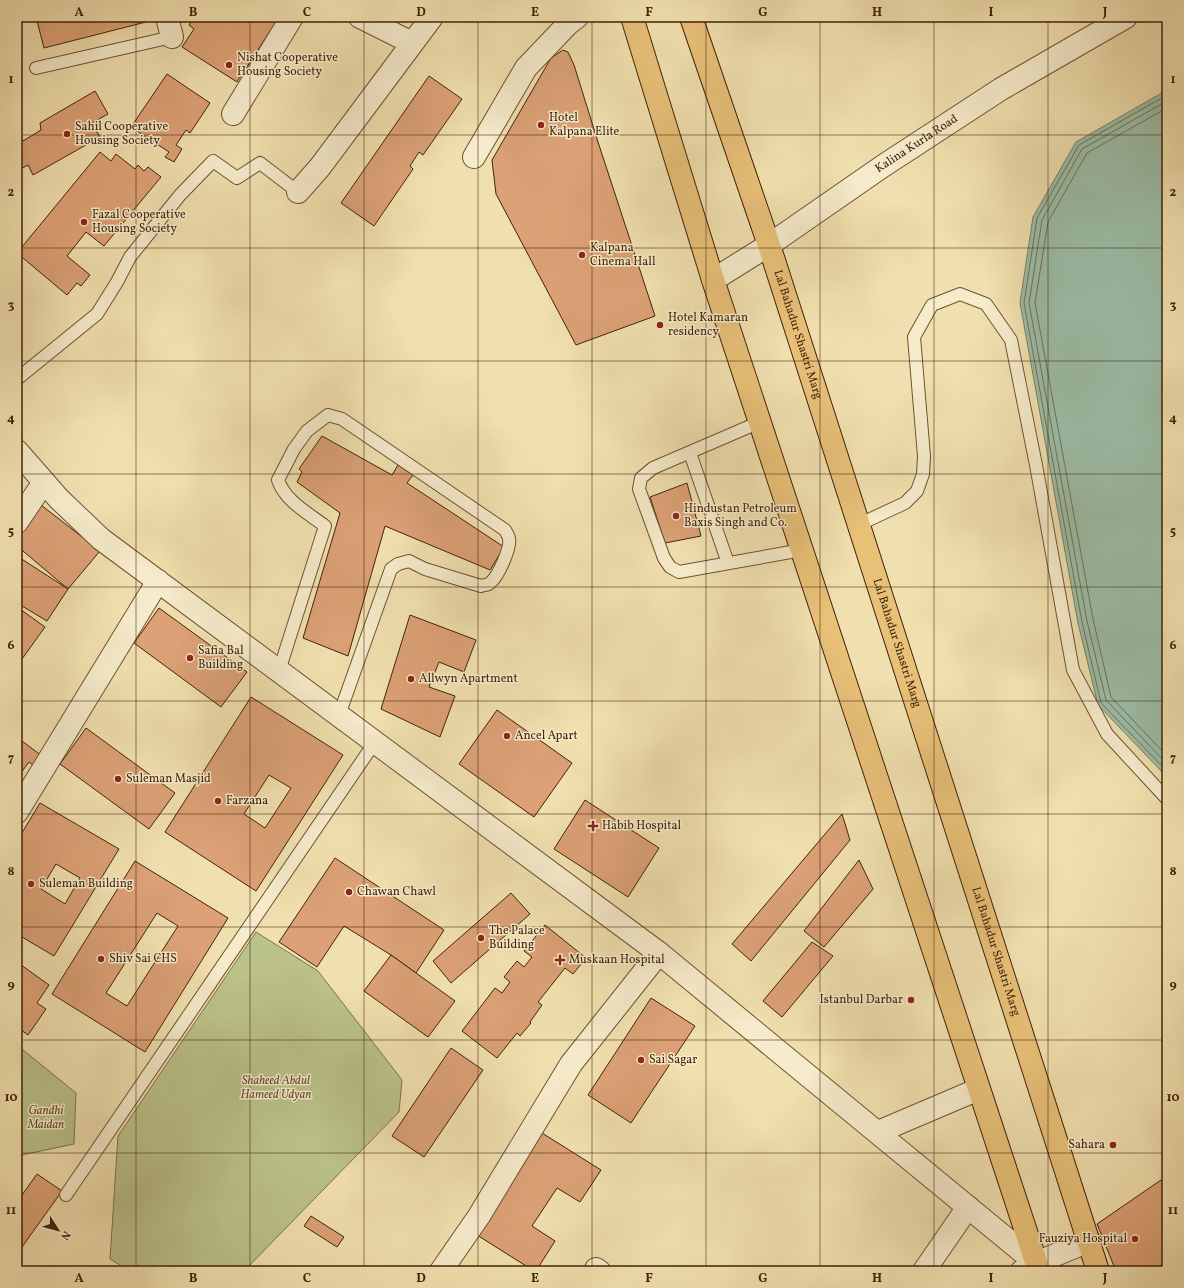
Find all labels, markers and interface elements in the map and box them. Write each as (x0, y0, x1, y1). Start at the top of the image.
text: A (74, 4, 84, 22)
text: B (189, 4, 198, 22)
text: C (303, 4, 311, 22)
text: D (416, 4, 426, 22)
text: E (531, 4, 539, 22)
text: F (645, 4, 653, 22)
text: G (758, 4, 768, 22)
text: H (872, 4, 882, 22)
text: I (989, 4, 994, 22)
text: J (1102, 4, 1108, 22)
place label: Nishat Cooperative Housing Society (237, 50, 338, 80)
marker: Nishat Cooperative Housing Society (224, 60, 234, 70)
text: 1 (8, 71, 14, 89)
text: 1 (1170, 71, 1176, 89)
place label: Hotel Kalpana Elite (549, 110, 620, 140)
street label: Kalina Kurla Road (872, 111, 961, 177)
place label: Sahil Cooperative Housing Society (75, 119, 168, 149)
marker: Hotel Kalpana Elite (536, 120, 546, 130)
marker: Sahil Cooperative Housing Society (62, 129, 72, 139)
text: 2 (8, 184, 15, 202)
text: 2 (1170, 184, 1177, 202)
place label: Fazal Cooperative Housing Society (92, 207, 186, 237)
marker: Fazal Cooperative Housing Society (79, 217, 89, 227)
place label: Kalpana Cinema Hall (590, 240, 656, 270)
marker: Kalpana Cinema Hall (577, 250, 587, 260)
street label: Lal Bahadur Shastri Marg (770, 268, 826, 401)
text: 3 (8, 297, 15, 315)
text: 3 (1170, 297, 1177, 315)
place label: Hotel Kamaran residency (668, 310, 748, 340)
marker: Hotel Kamaran residency (655, 320, 665, 330)
text: 4 (7, 410, 15, 428)
text: 4 (1169, 410, 1177, 428)
place label: Hindustan Petroleum Baxis Singh and Co. (684, 501, 797, 531)
marker: Hindustan Petroleum Baxis Singh and Co. (671, 511, 681, 521)
text: 5 (8, 523, 14, 541)
text: 5 (1170, 523, 1176, 541)
street label: Lal Bahadur Shastri Marg (868, 576, 925, 710)
text: 6 (7, 637, 15, 655)
text: 6 (1169, 637, 1177, 655)
place label: Safia Bal Building (198, 643, 244, 673)
marker: Safia Bal Building (185, 653, 195, 663)
place label: Allwyn Apartment (419, 671, 518, 687)
marker: Allwyn Apartment (406, 674, 416, 684)
place label: Ancel Apart (515, 728, 578, 744)
marker: Ancel Apart (502, 731, 512, 741)
text: 7 (8, 750, 14, 768)
text: 7 (1170, 750, 1176, 768)
place label: Suleman Masjid (126, 771, 211, 787)
marker: Suleman Masjid (113, 774, 123, 784)
place label: Farzana (226, 793, 268, 809)
marker: Farzana (213, 796, 223, 806)
place label: Habib Hospital (602, 818, 681, 834)
marker: Habib Hospital (587, 820, 599, 832)
text: 8 (7, 863, 15, 881)
text: 8 (1169, 863, 1177, 881)
place label: Suleman Building (39, 876, 133, 892)
marker: Suleman Building (26, 879, 36, 889)
place label: Chawan Chawl (357, 884, 436, 900)
street label: Lal Bahadur Shastri Marg (967, 885, 1024, 1018)
marker: Chawan Chawl (344, 887, 354, 897)
place label: The Palace Building (489, 923, 545, 953)
marker: The Palace Building (476, 933, 486, 943)
place label: Shiv Sai CHS (109, 951, 177, 967)
place label: Muskaan Hospital (569, 952, 665, 968)
marker: Shiv Sai CHS (96, 954, 106, 964)
marker: Muskaan Hospital (554, 954, 566, 966)
text: 9 (7, 976, 15, 994)
text: 9 (1169, 976, 1177, 994)
place label: Istanbul Darbar (820, 992, 903, 1008)
marker: Istanbul Darbar (906, 995, 916, 1005)
place label: Sai Sagar (649, 1052, 697, 1068)
marker: Sai Sagar (636, 1055, 646, 1065)
park label: Shaheed Abdul Hameed Udyan (240, 1073, 312, 1103)
text: 10 (4, 1089, 18, 1107)
text: 10 (1166, 1089, 1180, 1107)
park label: Gandhi Maidan (27, 1103, 64, 1133)
place label: Sahara (1068, 1137, 1105, 1153)
marker: Sahara (1108, 1140, 1118, 1150)
text: 11 (6, 1202, 16, 1220)
text: 11 (1168, 1202, 1178, 1220)
north arrow (38, 1210, 78, 1250)
text: N (56, 1227, 73, 1243)
place label: Fauziya Hospital (1039, 1231, 1127, 1247)
marker: Fauziya Hospital (1130, 1234, 1140, 1244)
text: A (74, 1270, 84, 1288)
text: B (189, 1270, 198, 1288)
text: C (303, 1270, 311, 1288)
text: D (416, 1270, 426, 1288)
text: E (531, 1270, 539, 1288)
text: F (645, 1270, 653, 1288)
text: G (758, 1270, 768, 1288)
text: H (872, 1270, 882, 1288)
text: I (989, 1270, 994, 1288)
text: J (1102, 1270, 1108, 1288)

